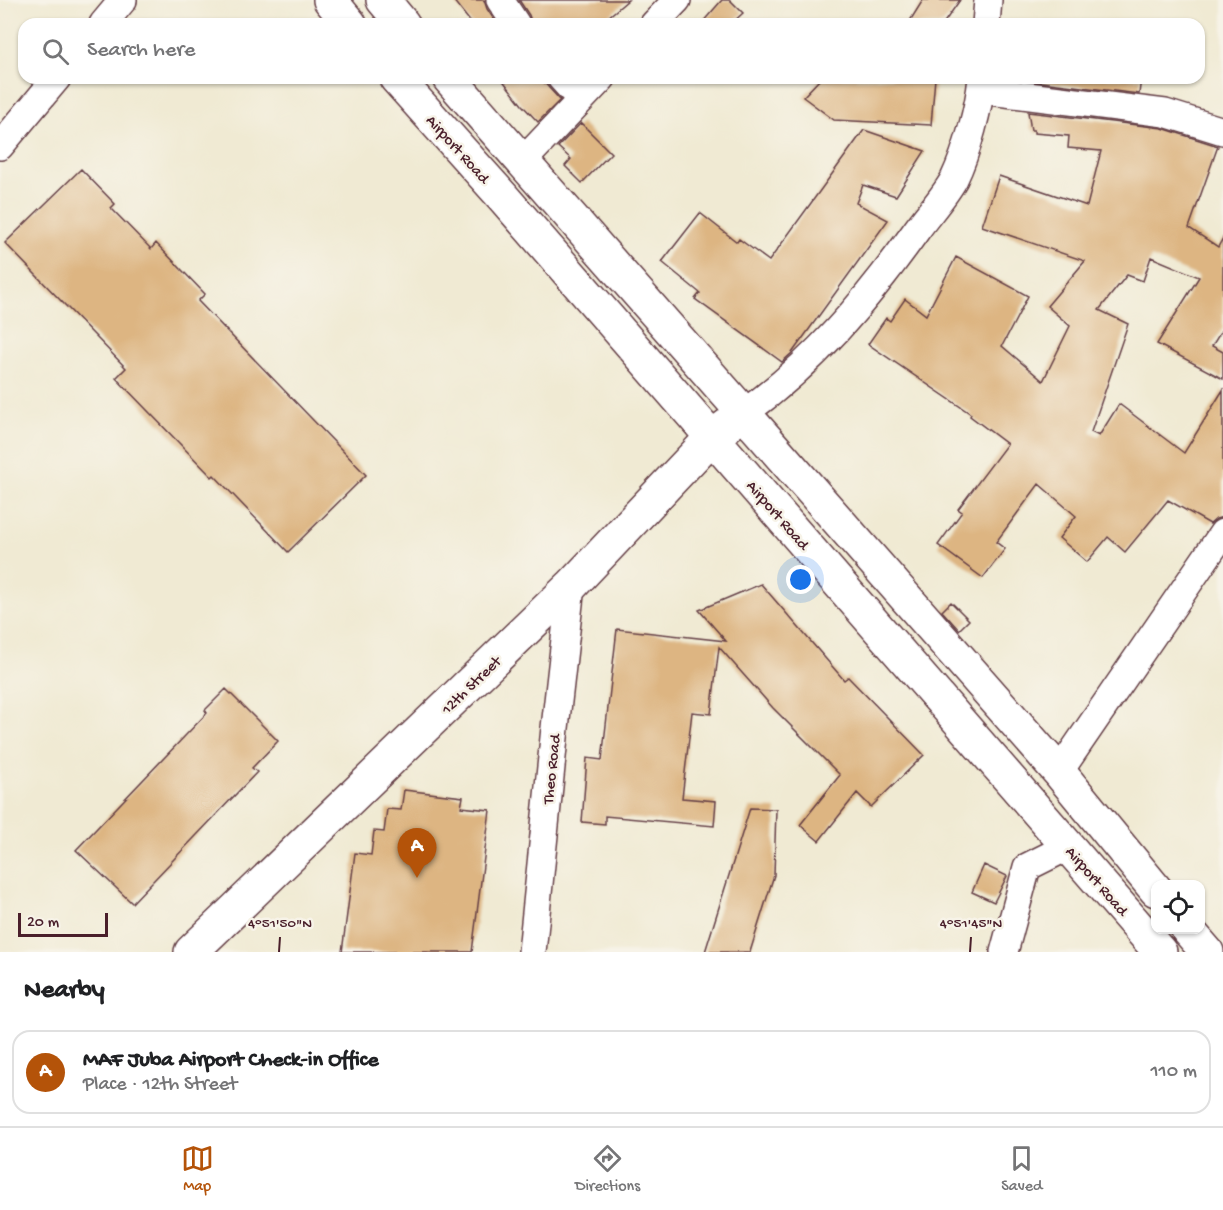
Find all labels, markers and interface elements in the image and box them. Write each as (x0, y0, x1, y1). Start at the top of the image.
search box (18, 18, 1205, 84)
icon: search (39, 35, 72, 68)
text: Search here (87, 38, 195, 64)
street label: Airport Road (421, 112, 493, 190)
street label: Airport Road (741, 478, 813, 556)
your location (786, 565, 815, 594)
street label: 12th Street (438, 652, 507, 720)
street label: Theo Road (540, 732, 567, 806)
pin: A (398, 828, 436, 878)
street label: Airport Road (1060, 844, 1132, 922)
map controls (1151, 880, 1205, 934)
button: locate (1151, 880, 1205, 934)
scale bar (18, 910, 108, 938)
text: 20 m (27, 914, 59, 933)
text: 4°51'50"N (248, 915, 312, 933)
text: 4°51'45"N (940, 915, 1003, 933)
text: Nearby (24, 976, 105, 1007)
text: MAF Juba Airport Check-in Office (83, 1048, 379, 1074)
text: A (40, 1061, 51, 1084)
text: 110 m (1151, 1061, 1197, 1084)
text: Place · 12th Street (83, 1074, 237, 1097)
tab: Map (181, 1142, 214, 1197)
tab: Directions (575, 1142, 640, 1197)
tab: Saved (1001, 1142, 1042, 1197)

